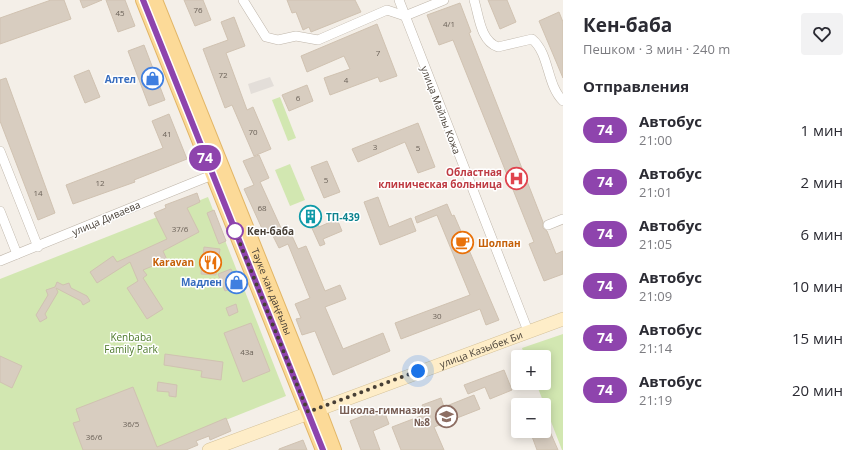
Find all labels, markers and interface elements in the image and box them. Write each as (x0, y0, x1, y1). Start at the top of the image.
house number: 76 (193, 4, 203, 15)
house number: 45 (115, 7, 125, 18)
text: Кен-баба (583, 12, 672, 38)
button: heart (801, 13, 843, 55)
house number: 4/1 (443, 18, 455, 29)
text: Пешком · 3 мин · 240 m (583, 40, 730, 58)
house number: 7 (376, 47, 381, 58)
street label: улица Майлы Кожа (418, 64, 464, 156)
shop icon: Алтел (139, 66, 165, 92)
house number: 72 (218, 69, 228, 80)
place label: Алтел (105, 72, 136, 86)
house number: 4 (344, 74, 349, 85)
text: Отправления (583, 76, 689, 96)
house number: 6 (296, 92, 301, 103)
text: Автобус (639, 111, 702, 131)
text: 74 (597, 120, 613, 139)
text: 1 мин (800, 120, 843, 140)
house number: 70 (248, 126, 258, 137)
house number: 41 (162, 128, 172, 139)
text: 21:00 (639, 131, 672, 149)
house number: 3 (373, 141, 378, 152)
house number: 5 (416, 142, 421, 153)
line badge: 74 (187, 145, 223, 171)
text: 74 (197, 148, 213, 167)
text: Автобус (639, 163, 702, 183)
place label: Областная клиническая больница (378, 165, 502, 191)
hospital icon: Областная клиническая больница (504, 165, 530, 191)
text: 74 (597, 172, 613, 191)
text: 2 мин (800, 172, 843, 192)
house number: 5 (324, 174, 329, 185)
house number: 12 (95, 177, 105, 188)
text: 21:01 (639, 183, 672, 201)
house number: 14 (33, 187, 43, 198)
street label: улица Диваева (70, 197, 142, 239)
house number: 68 (257, 202, 267, 213)
building icon: ТП-439 (298, 204, 324, 230)
place label: ТП-439 (326, 210, 360, 224)
text: Автобус (639, 215, 702, 235)
marker: Кен-баба (226, 222, 244, 240)
house number: 37/6 (172, 223, 189, 234)
place label: Кен-баба (247, 224, 294, 238)
text: 74 (597, 224, 613, 243)
text: 6 мин (800, 224, 843, 244)
cafe icon: Шолпан (449, 230, 475, 256)
text: 21:05 (639, 235, 672, 253)
place label: Шолпан (478, 236, 521, 250)
street label: Тәуке хан даңғылы (248, 246, 296, 337)
restaurant icon: Karavan (197, 249, 223, 275)
place label: Karavan (152, 255, 194, 269)
text: Автобус (639, 267, 702, 287)
shop icon: Мадлен (224, 269, 250, 295)
place label: Мадлен (181, 275, 222, 289)
text: 74 (597, 276, 613, 295)
text: 10 мин (792, 276, 843, 296)
text: 21:09 (639, 287, 672, 305)
house number: 30 (432, 310, 442, 321)
text: Автобус (639, 319, 702, 339)
street label: улица Казыбек Би (437, 328, 524, 371)
text: 74 (597, 328, 613, 347)
text: 15 мин (792, 328, 843, 348)
park label: Kenbaba Family Park (104, 330, 159, 356)
text: 21:14 (639, 339, 672, 357)
house number: 43а (240, 346, 254, 357)
map controls (511, 350, 551, 438)
button: + (511, 350, 551, 390)
your location (408, 361, 428, 381)
text: Автобус (639, 371, 702, 391)
text: 74 (597, 380, 613, 399)
text: 20 мин (792, 380, 843, 400)
text: 21:19 (639, 391, 672, 409)
button: − (511, 398, 551, 438)
place label: Школа-гимназия №8 (339, 403, 430, 429)
school or university icon: Школа-гимназия №8 (433, 403, 459, 429)
house number: 36/5 (123, 418, 140, 429)
house number: 36/6 (86, 431, 103, 442)

